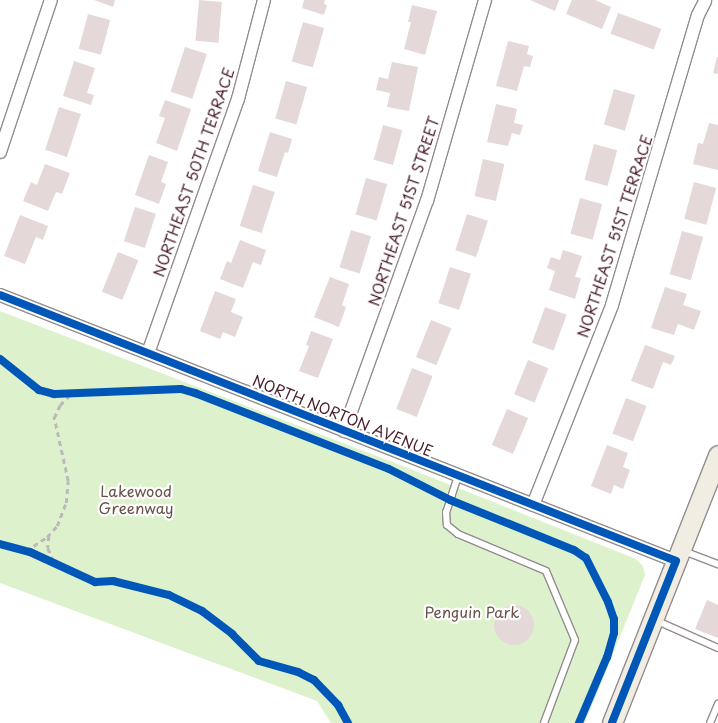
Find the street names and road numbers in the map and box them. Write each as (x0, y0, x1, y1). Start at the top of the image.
street label: NORTHEAST 50TH TERRACE (149, 65, 237, 279)
street label: NORTHEAST 51ST STREET (364, 113, 442, 309)
street label: NORTHEAST 51ST TERRACE (573, 132, 655, 340)
street label: NORTH NORTON AVENUE (250, 370, 436, 460)

